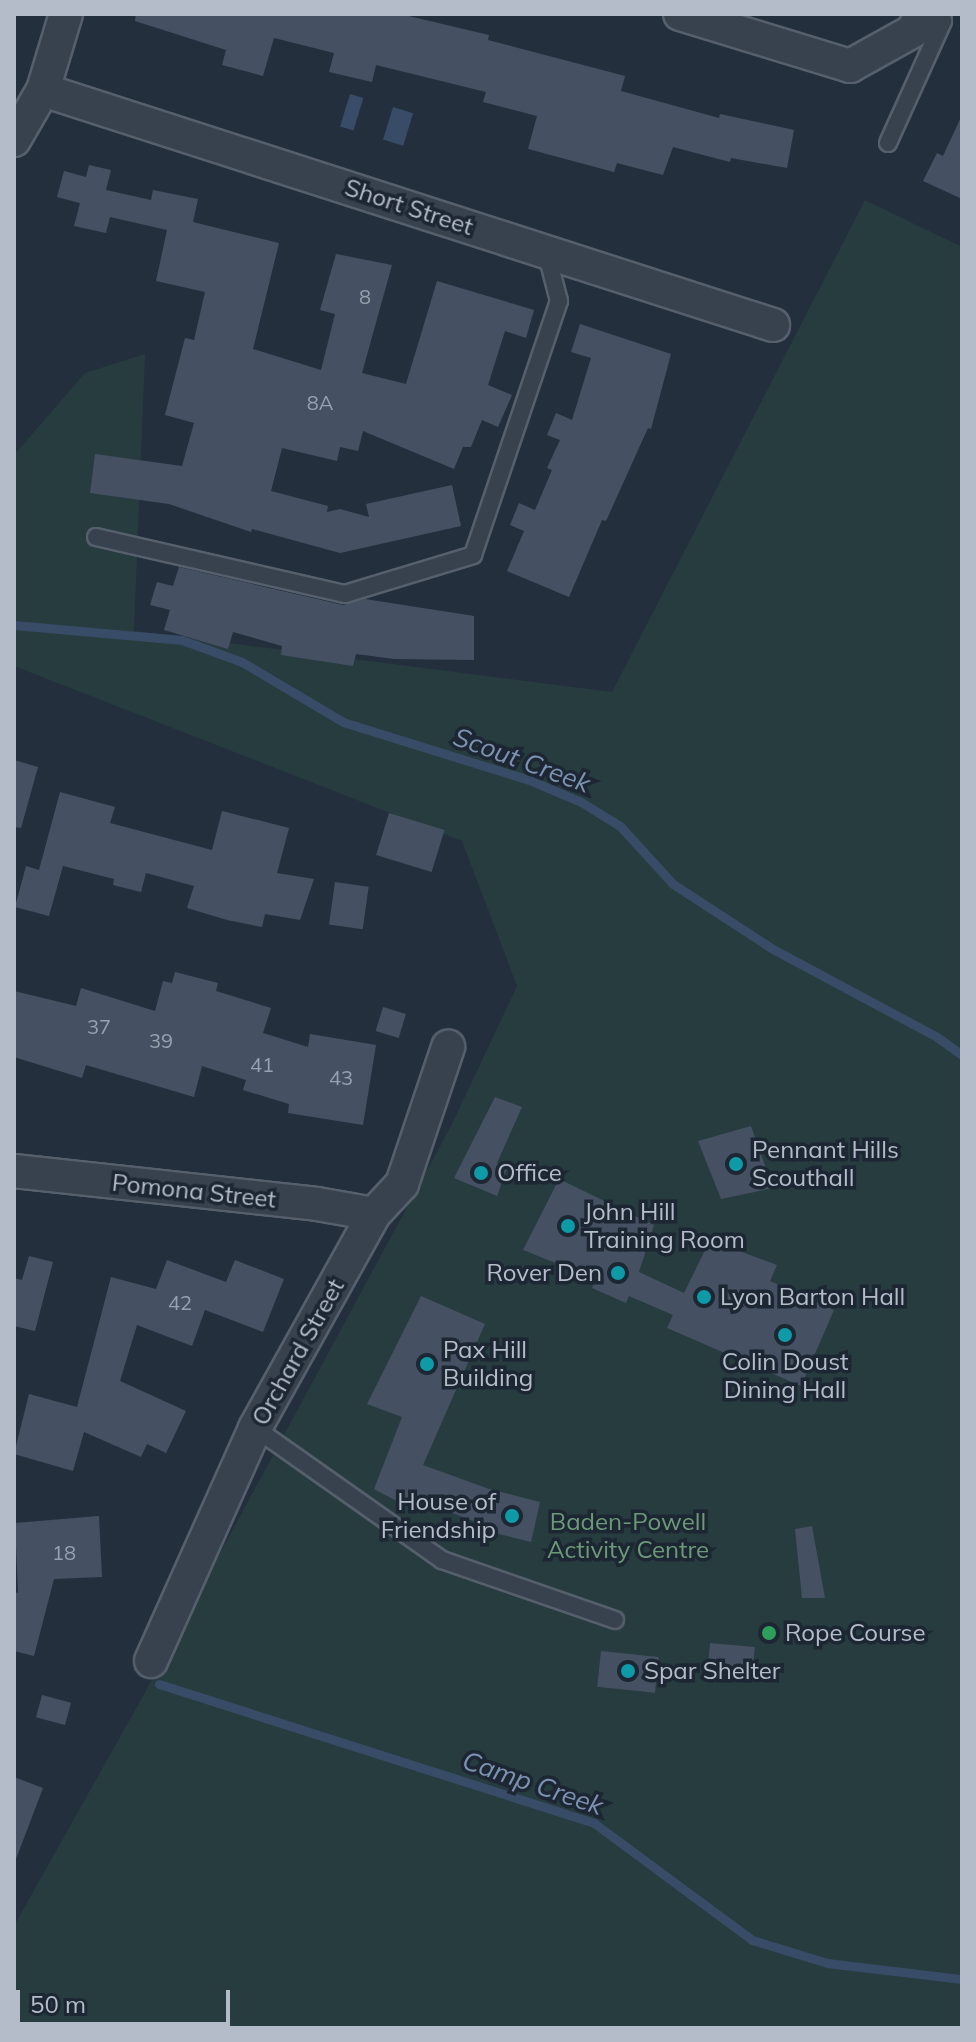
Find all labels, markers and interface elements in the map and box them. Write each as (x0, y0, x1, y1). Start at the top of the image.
street label: Short Street (341, 173, 477, 241)
house number: 8 (359, 284, 371, 308)
house number: 8A (307, 390, 333, 414)
water label: Scout Creek (449, 721, 595, 799)
house number: 37 (87, 1014, 111, 1038)
house number: 39 (149, 1028, 173, 1052)
house number: 41 (250, 1052, 274, 1076)
house number: 43 (329, 1065, 353, 1089)
place label: Pennant Hills Scouthall (752, 1136, 899, 1192)
marker: Pennant Hills Scouthall (727, 1155, 745, 1173)
place label: Office (497, 1159, 562, 1187)
marker: Office (472, 1164, 490, 1182)
street label: Pomona Street (111, 1168, 277, 1214)
place label: John Hill Training Room (584, 1198, 745, 1254)
marker: John Hill Training Room (559, 1217, 577, 1235)
place label: Rover Den (486, 1259, 602, 1287)
marker: Rover Den (609, 1264, 627, 1282)
street label: Orchard Street (246, 1274, 350, 1430)
place label: Lyon Barton Hall (720, 1283, 905, 1311)
marker: Lyon Barton Hall (695, 1288, 713, 1306)
house number: 42 (168, 1290, 192, 1314)
marker: Colin Doust Dining Hall (776, 1326, 794, 1344)
place label: Pax Hill Building (443, 1336, 533, 1392)
place label: Colin Doust Dining Hall (722, 1348, 848, 1404)
marker: Pax Hill Building (418, 1355, 436, 1373)
place label: House of Friendship (381, 1488, 496, 1544)
marker: House of Friendship (503, 1507, 521, 1525)
park label: Baden-Powell Activity Centre (547, 1508, 709, 1564)
house number: 18 (52, 1540, 76, 1564)
place label: Rope Course (785, 1619, 925, 1647)
marker: Rope Course (760, 1624, 778, 1642)
place label: Spar Shelter (644, 1657, 781, 1685)
marker: Spar Shelter (619, 1662, 637, 1680)
water label: Camp Creek (458, 1744, 608, 1822)
scale bar (20, 1974, 234, 2024)
text: 50 m (30, 1989, 86, 2019)

